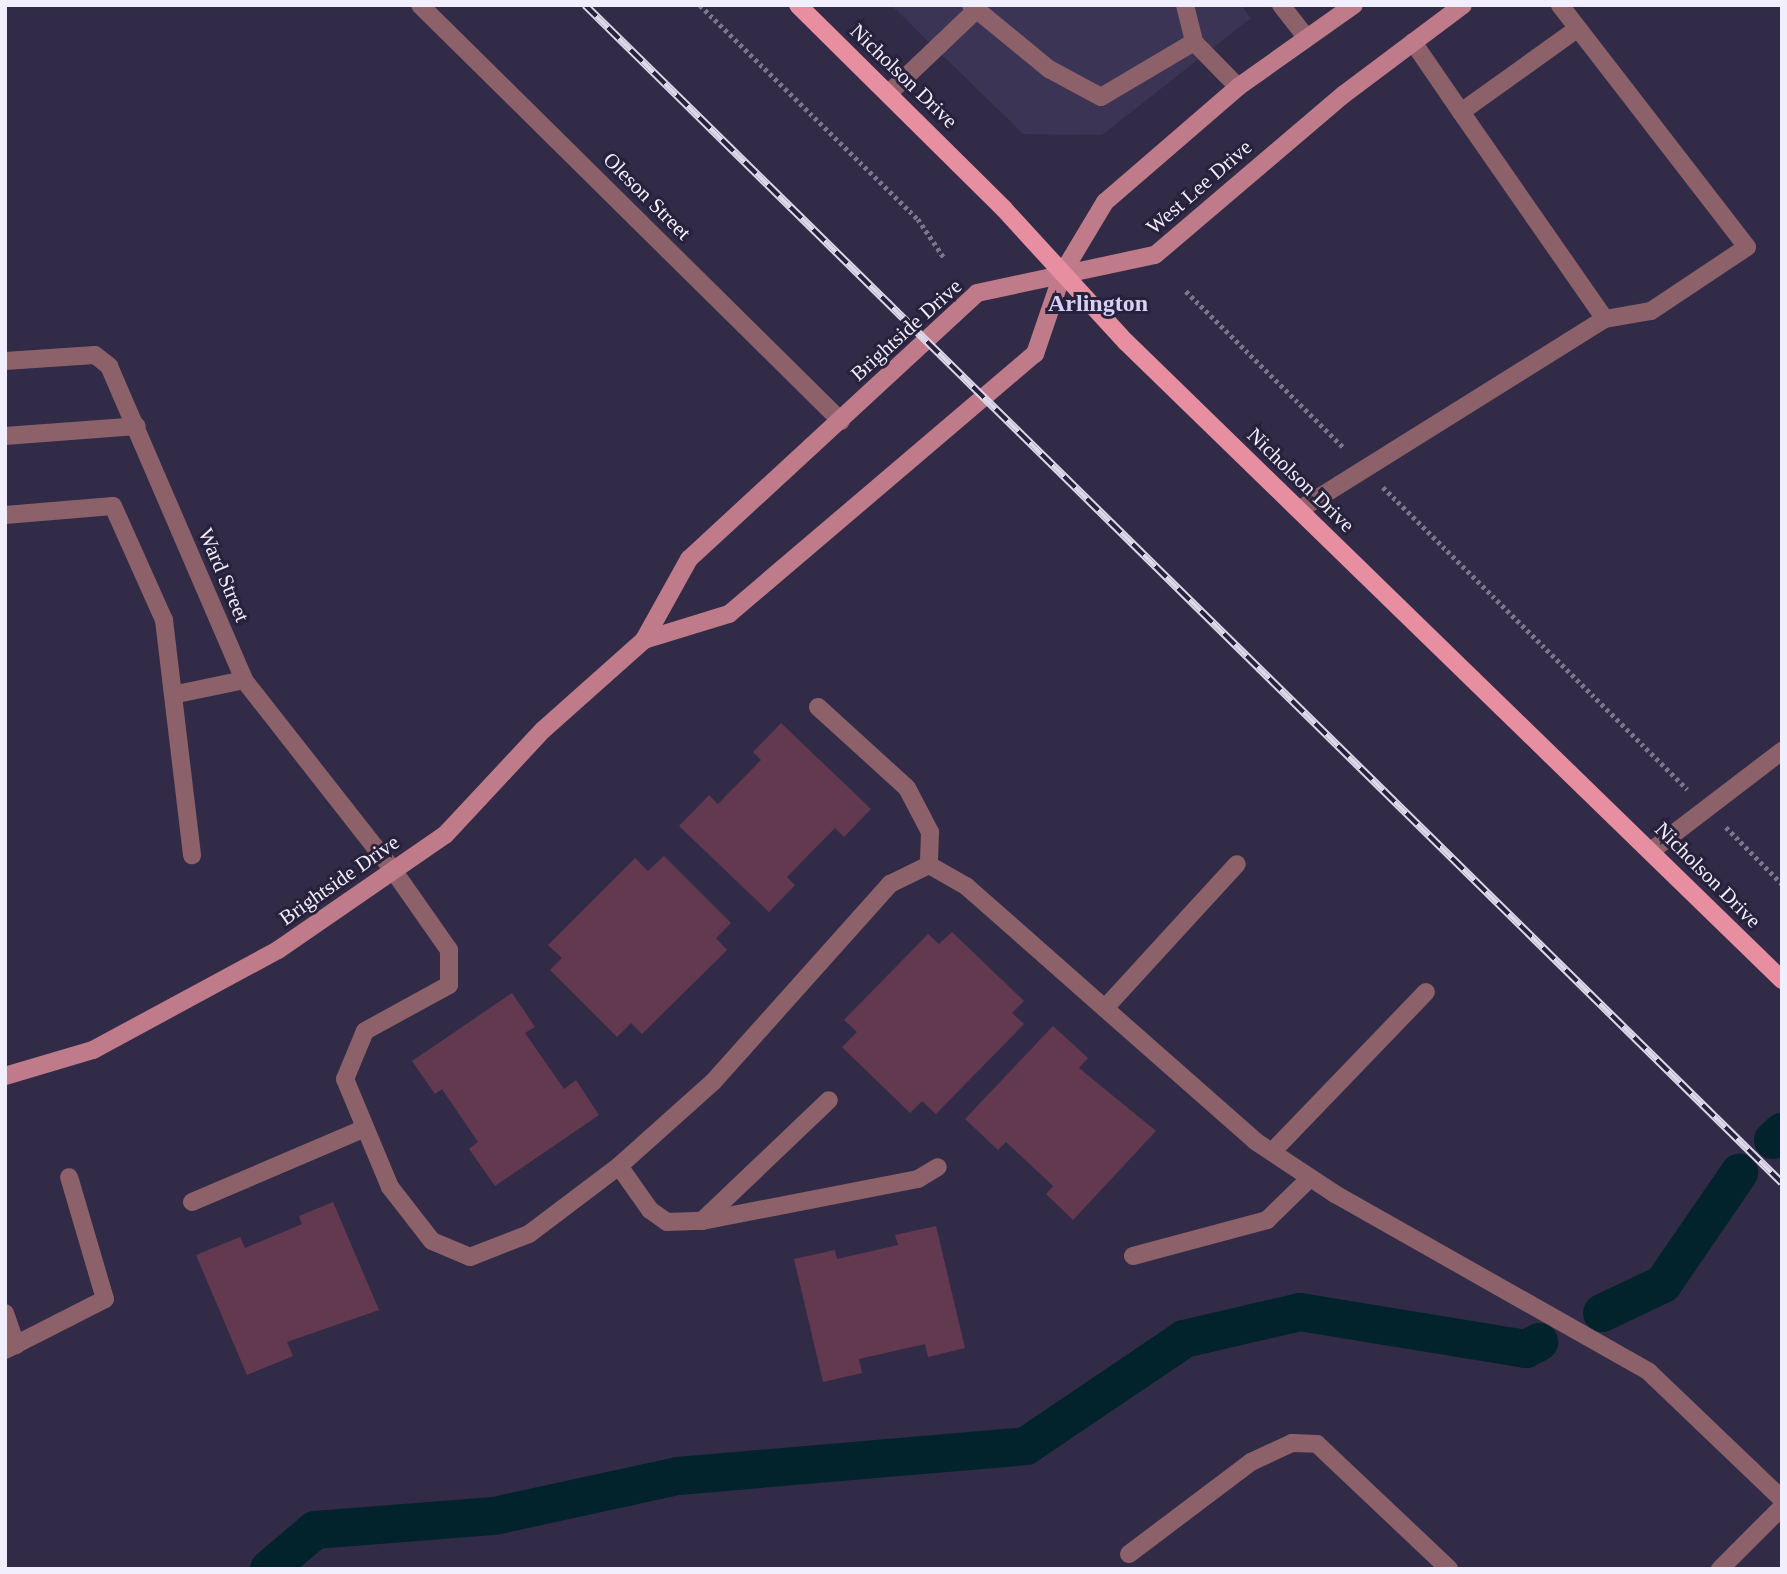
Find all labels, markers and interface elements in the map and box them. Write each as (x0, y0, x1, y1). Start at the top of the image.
street label: Nicholson Drive (845, 19, 963, 133)
street label: West Lee Drive (1141, 134, 1257, 240)
street label: Oleson Street (598, 147, 696, 245)
street label: Brightside Drive (845, 274, 967, 386)
district label: Arlington (1048, 290, 1148, 318)
street label: Nicholson Drive (1242, 423, 1360, 537)
street label: Ward Street (193, 524, 255, 626)
street label: Nicholson Drive (1650, 817, 1766, 933)
street label: Brightside Drive (274, 829, 404, 931)

